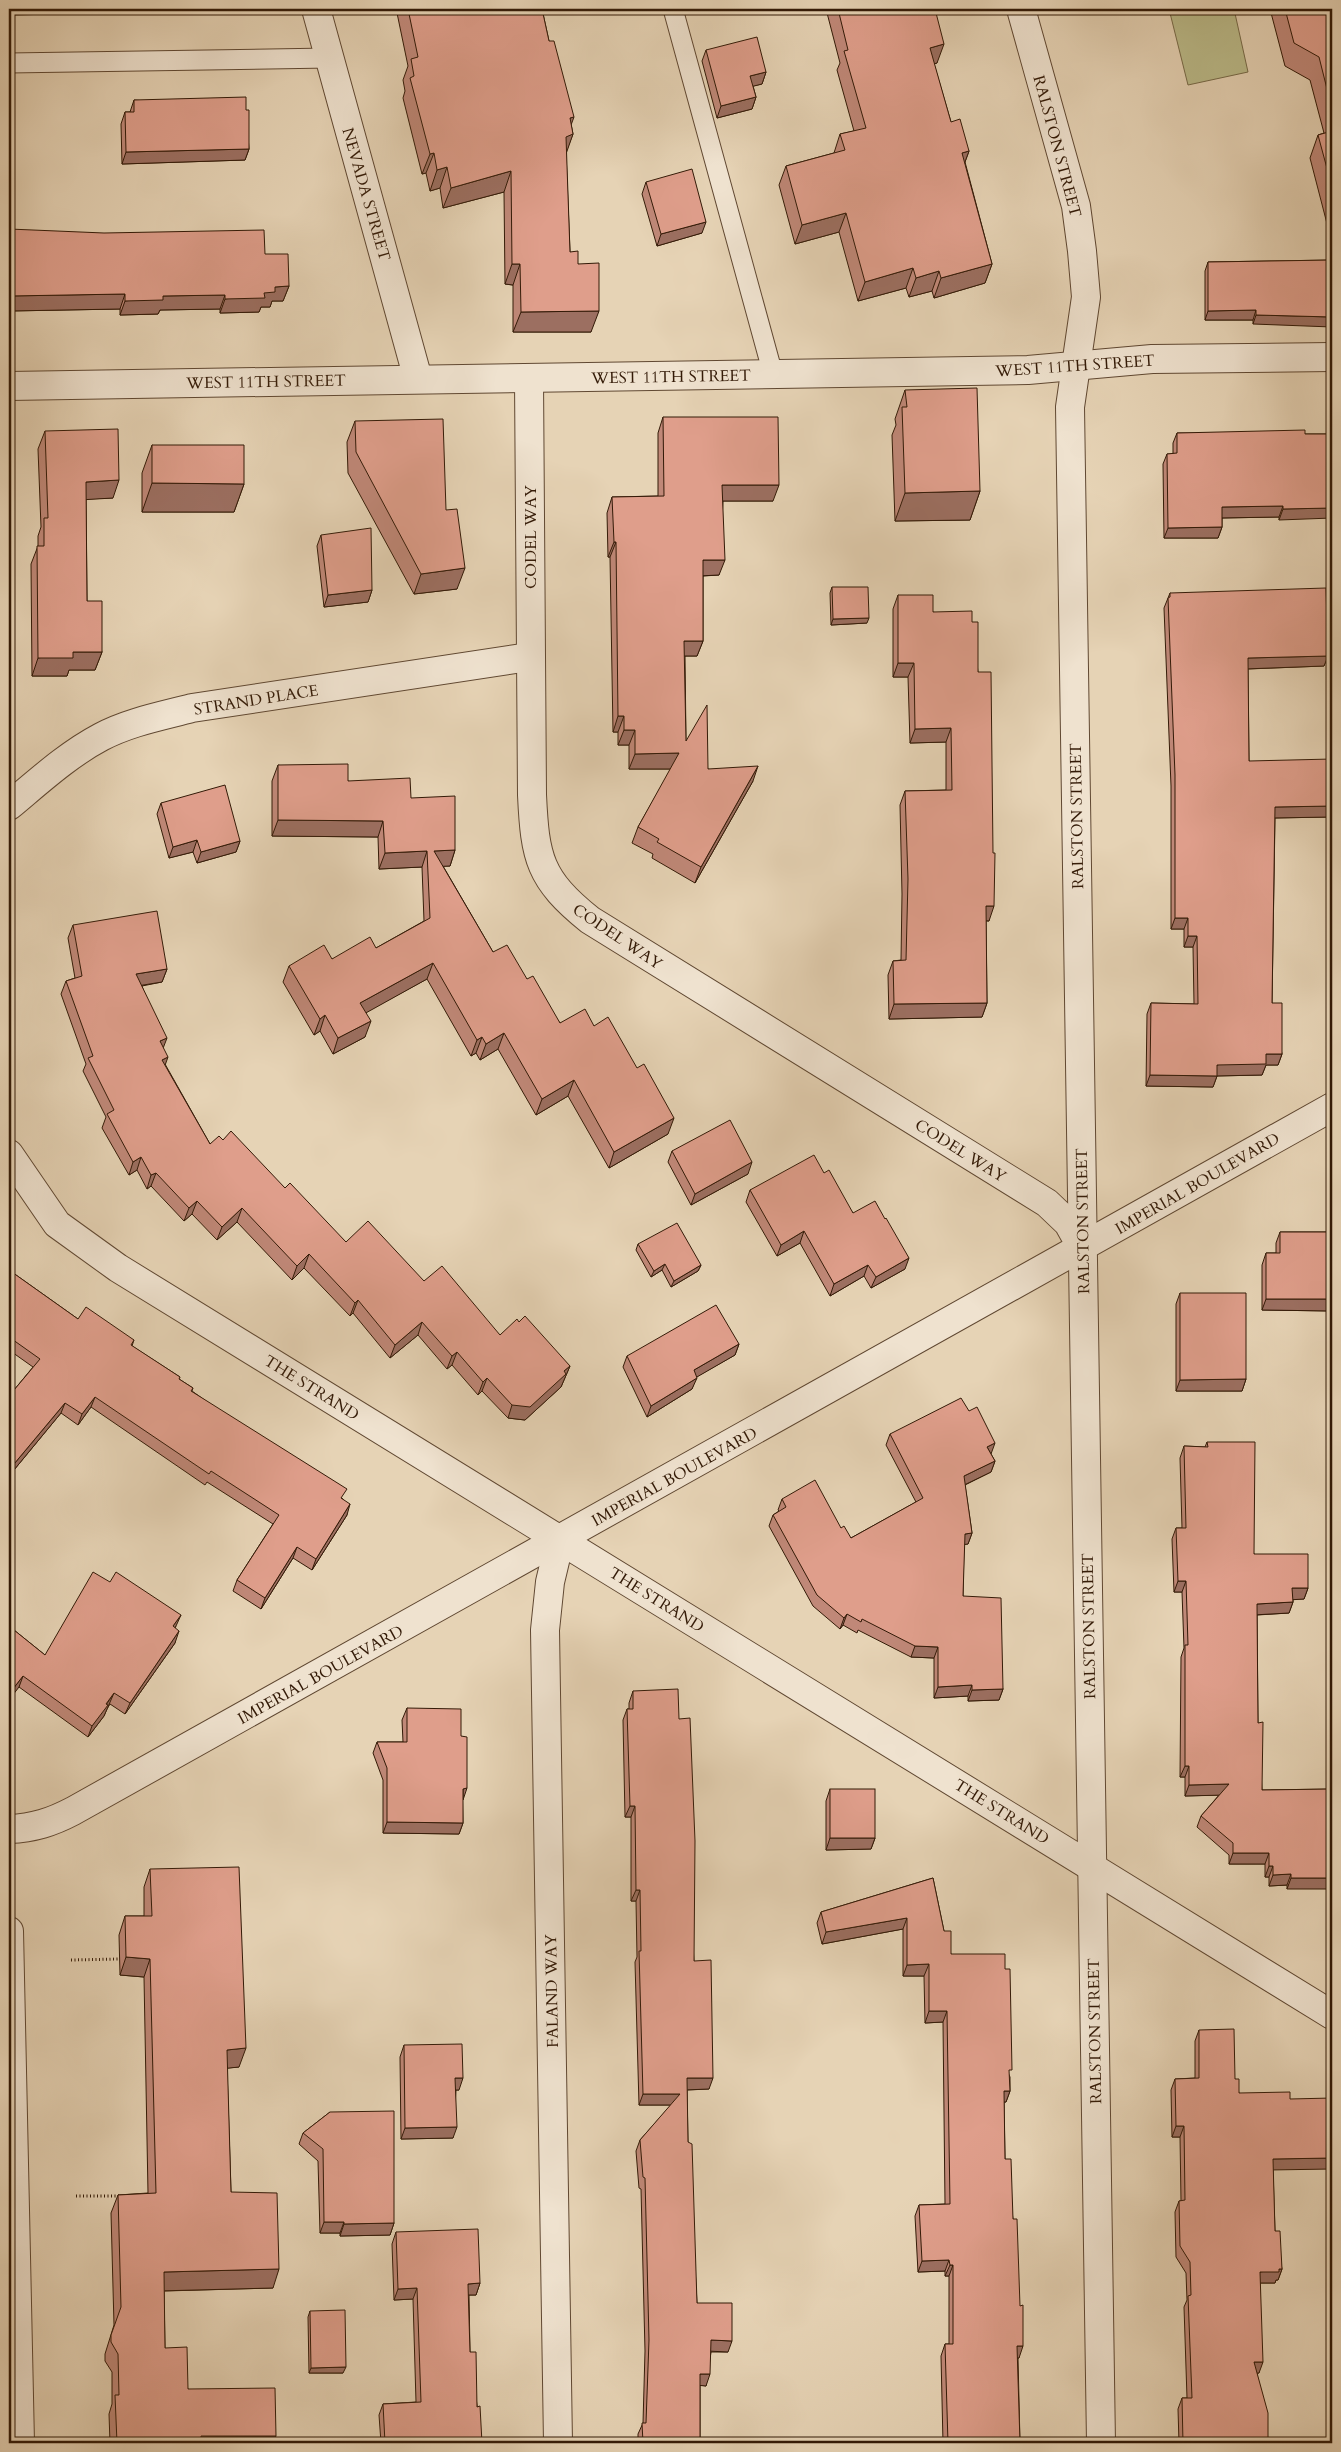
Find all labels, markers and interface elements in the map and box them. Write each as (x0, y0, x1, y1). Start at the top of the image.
street label: RALSTON STREET (1028, 73, 1087, 220)
street label: NEVADA STREET (336, 125, 396, 264)
street label: WEST 11TH STREET (994, 349, 1156, 383)
street label: WEST 11TH STREET (590, 365, 751, 389)
street label: WEST 11TH STREET (185, 370, 346, 394)
street label: CODEL WAY (520, 485, 542, 589)
street label: STRAND PLACE (192, 679, 320, 721)
street label: RALSTON STREET (1065, 743, 1089, 889)
street label: CODEL WAY (568, 899, 667, 975)
street label: CODEL WAY (911, 1114, 1010, 1188)
street label: IMPERIAL BOULEVARD (1111, 1128, 1284, 1240)
street label: RALSTON STREET (1071, 1148, 1095, 1294)
street label: THE STRAND (260, 1350, 363, 1426)
street label: IMPERIAL BOULEVARD (588, 1422, 761, 1532)
street label: RALSTON STREET (1077, 1553, 1101, 1699)
street label: THE STRAND (605, 1562, 708, 1638)
street label: IMPERIAL BOULEVARD (234, 1620, 407, 1730)
street label: THE STRAND (950, 1774, 1053, 1850)
street label: FALAND WAY (540, 1934, 564, 2048)
street label: RALSTON STREET (1083, 1958, 1107, 2104)

